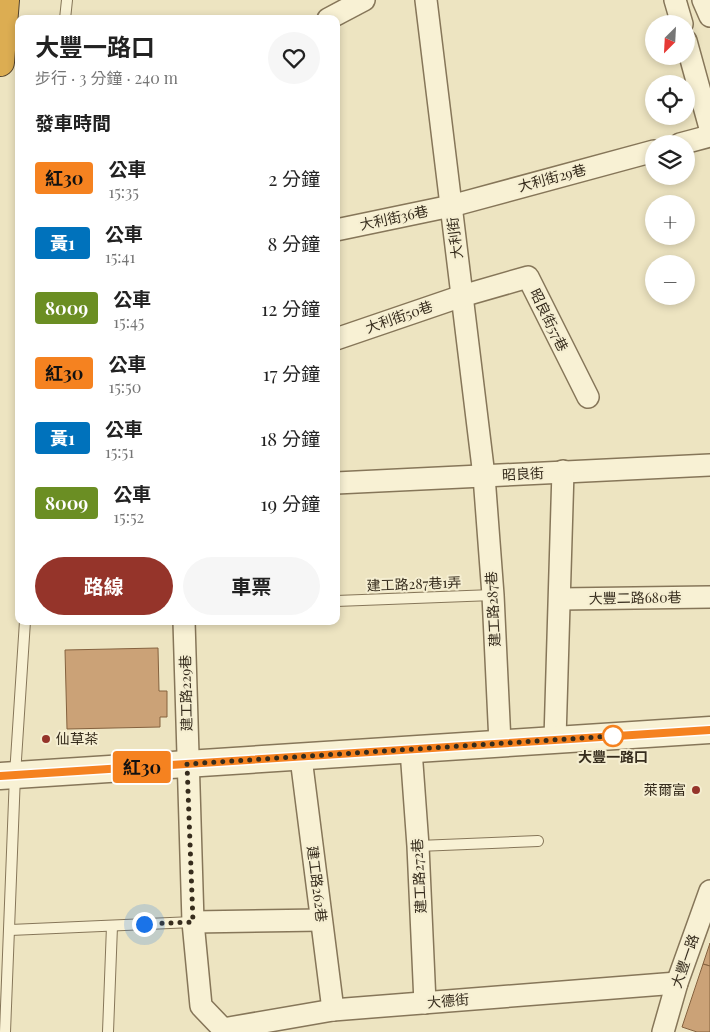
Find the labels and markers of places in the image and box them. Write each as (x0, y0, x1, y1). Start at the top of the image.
marker: 大豐一路口 (602, 725, 624, 747)
place label: 仙草茶 (56, 729, 98, 748)
marker: 仙草茶 (40, 733, 52, 745)
place label: 大豐一路口 (578, 747, 648, 766)
place label: 萊爾富 (644, 780, 686, 799)
marker: 萊爾富 (690, 784, 702, 796)

